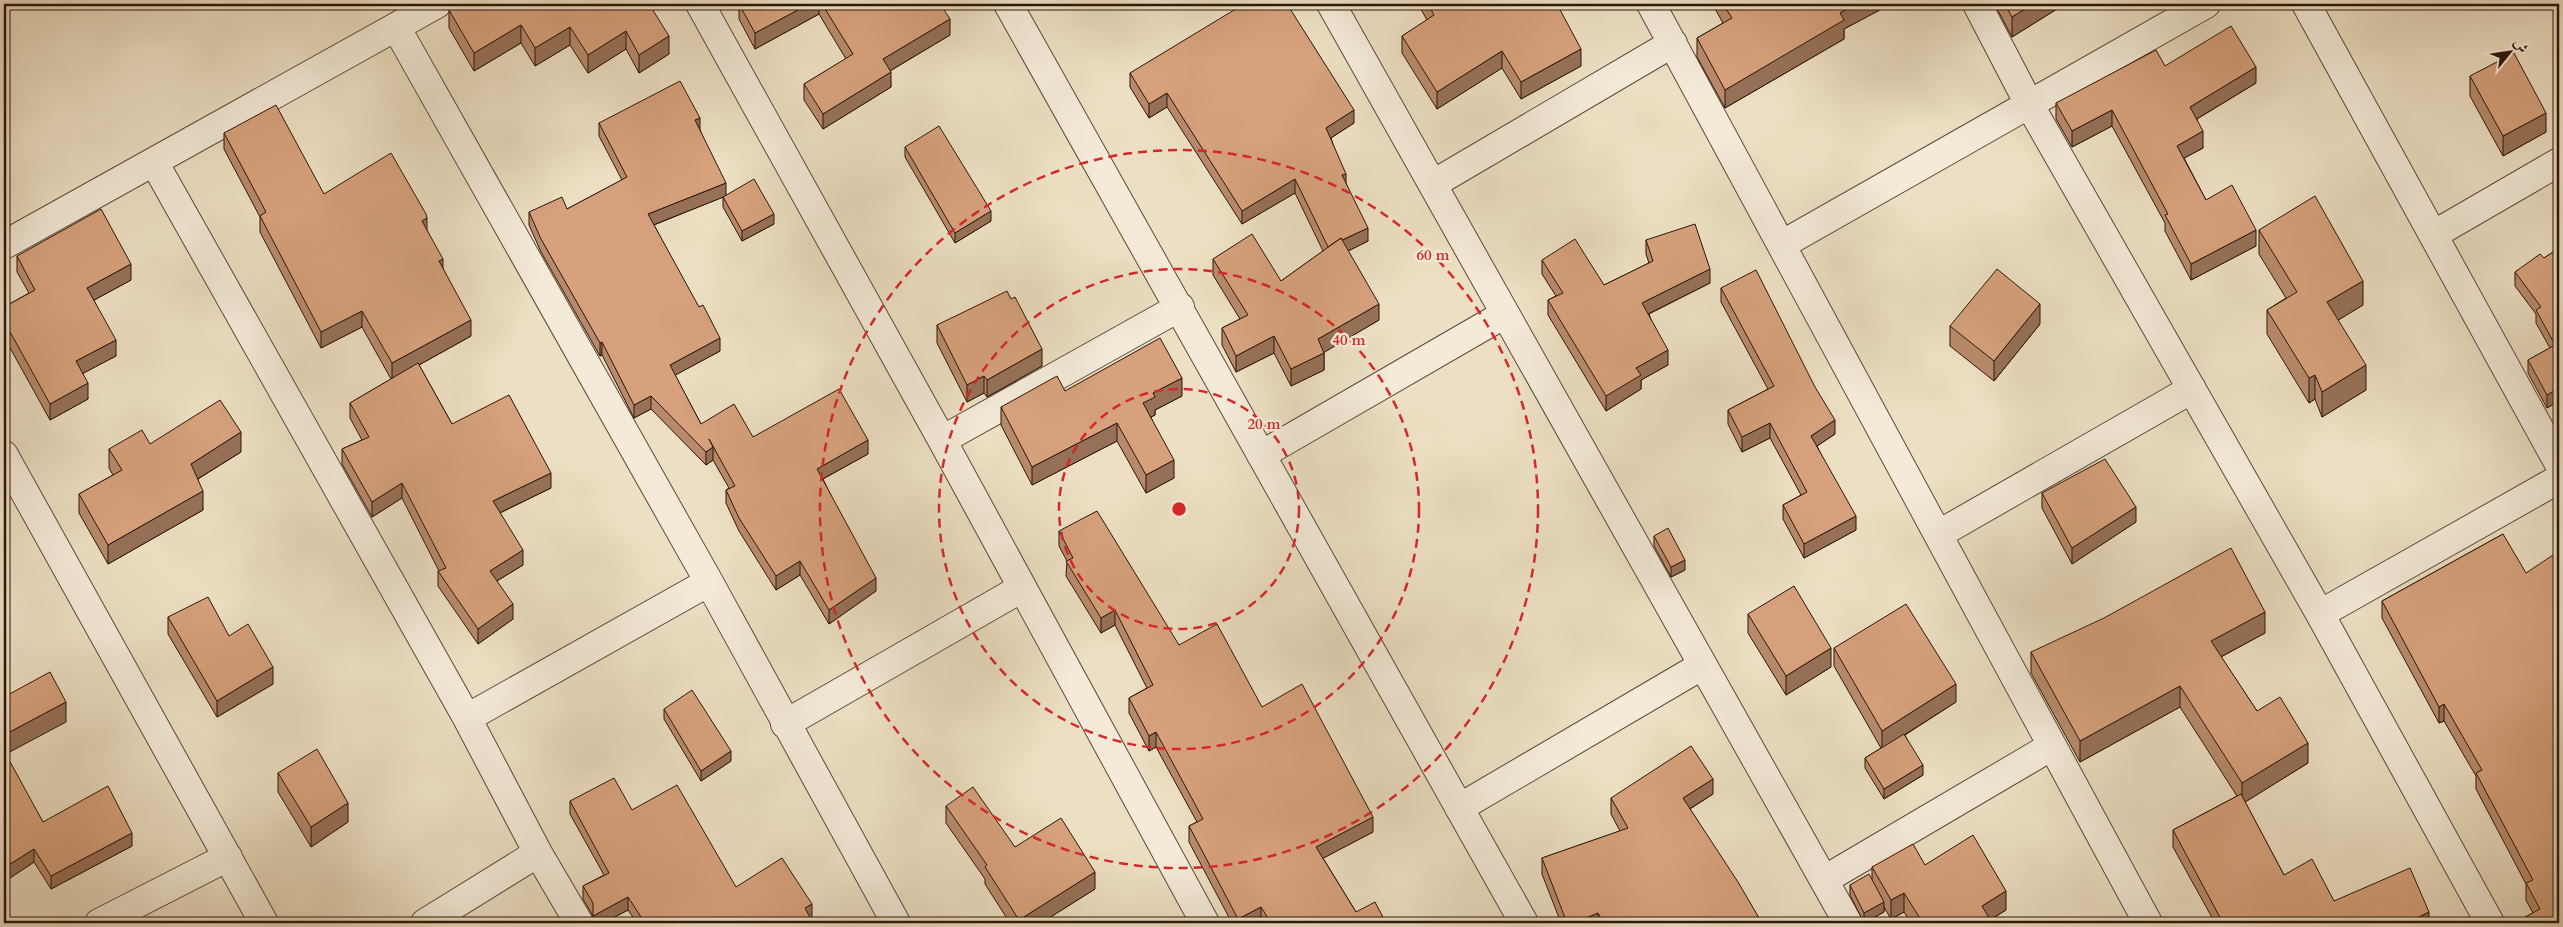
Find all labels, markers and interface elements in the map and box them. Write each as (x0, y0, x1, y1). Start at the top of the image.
north arrow (2486, 28, 2536, 78)
text: ش (2509, 35, 2533, 57)
text: 60 m (1416, 245, 1450, 265)
text: 40 m (1332, 330, 1366, 350)
text: 20 m (1247, 414, 1281, 434)
centre of rings (1170, 500, 1188, 518)

